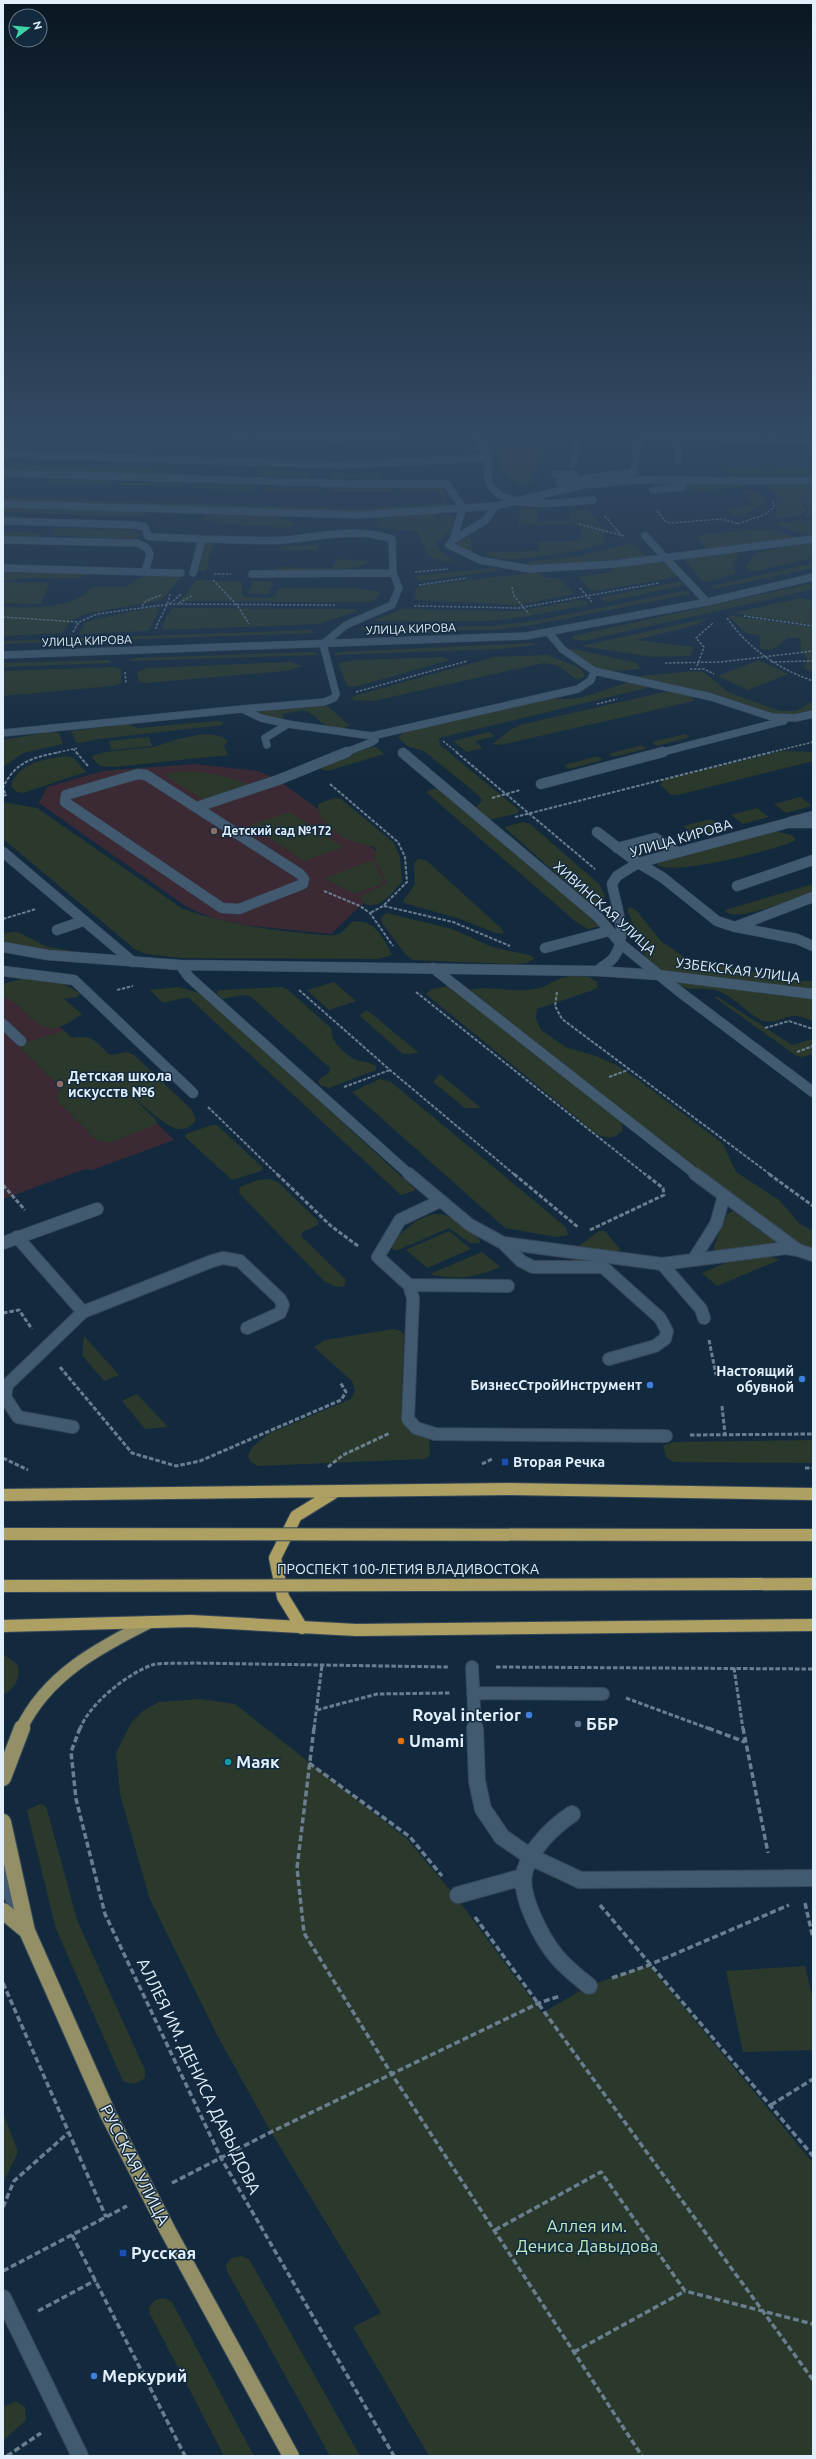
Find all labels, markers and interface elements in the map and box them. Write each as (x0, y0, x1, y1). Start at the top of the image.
north arrow (8, 8, 48, 48)
text: N (31, 20, 45, 31)
street label: УЛИЦА КИРОВА (366, 620, 456, 637)
street label: УЛИЦА КИРОВА (42, 632, 132, 649)
street label: УЛИЦА КИРОВА (628, 816, 734, 860)
place label: Детский сад №172 (222, 824, 332, 837)
marker: Детский сад №172 (209, 826, 219, 836)
street label: ХИВИНСКАЯ УЛИЦА (551, 858, 659, 958)
street label: УЗБЕКСКАЯ УЛИЦА (675, 954, 801, 986)
place label: Детская школа искусств №6 (68, 1068, 172, 1100)
marker: Детская школа искусств №6 (55, 1079, 65, 1089)
place label: Настоящий обувной (716, 1363, 794, 1395)
marker: Настоящий обувной (797, 1374, 807, 1384)
place label: БизнесСтройИнструмент (471, 1377, 642, 1393)
marker: БизнесСтройИнструмент (645, 1380, 655, 1390)
place label: Вторая Речка (513, 1454, 605, 1470)
marker: Вторая Речка (500, 1457, 510, 1467)
street label: ПРОСПЕКТ 100-ЛЕТИЯ ВЛАДИВОСТОКА (277, 1561, 539, 1577)
place label: Royal interior (412, 1705, 521, 1724)
marker: Royal interior (524, 1710, 534, 1720)
place label: ББР (586, 1714, 619, 1733)
marker: ББР (573, 1719, 583, 1729)
place label: Umami (409, 1731, 464, 1750)
marker: Umami (396, 1736, 406, 1746)
place label: Маяк (236, 1752, 280, 1771)
marker: Маяк (223, 1757, 233, 1767)
street label: АЛЛЕЯ ИМ. ДЕНИСА ДАВЫДОВА (134, 1955, 265, 2197)
street label: РУССКАЯ УЛИЦА (97, 2101, 174, 2228)
park label: Аллея им. Дениса Давыдова (516, 2216, 658, 2255)
place label: Русская (131, 2243, 196, 2262)
marker: Русская (118, 2248, 128, 2258)
place label: Меркурий (102, 2366, 187, 2385)
marker: Меркурий (89, 2371, 99, 2381)

